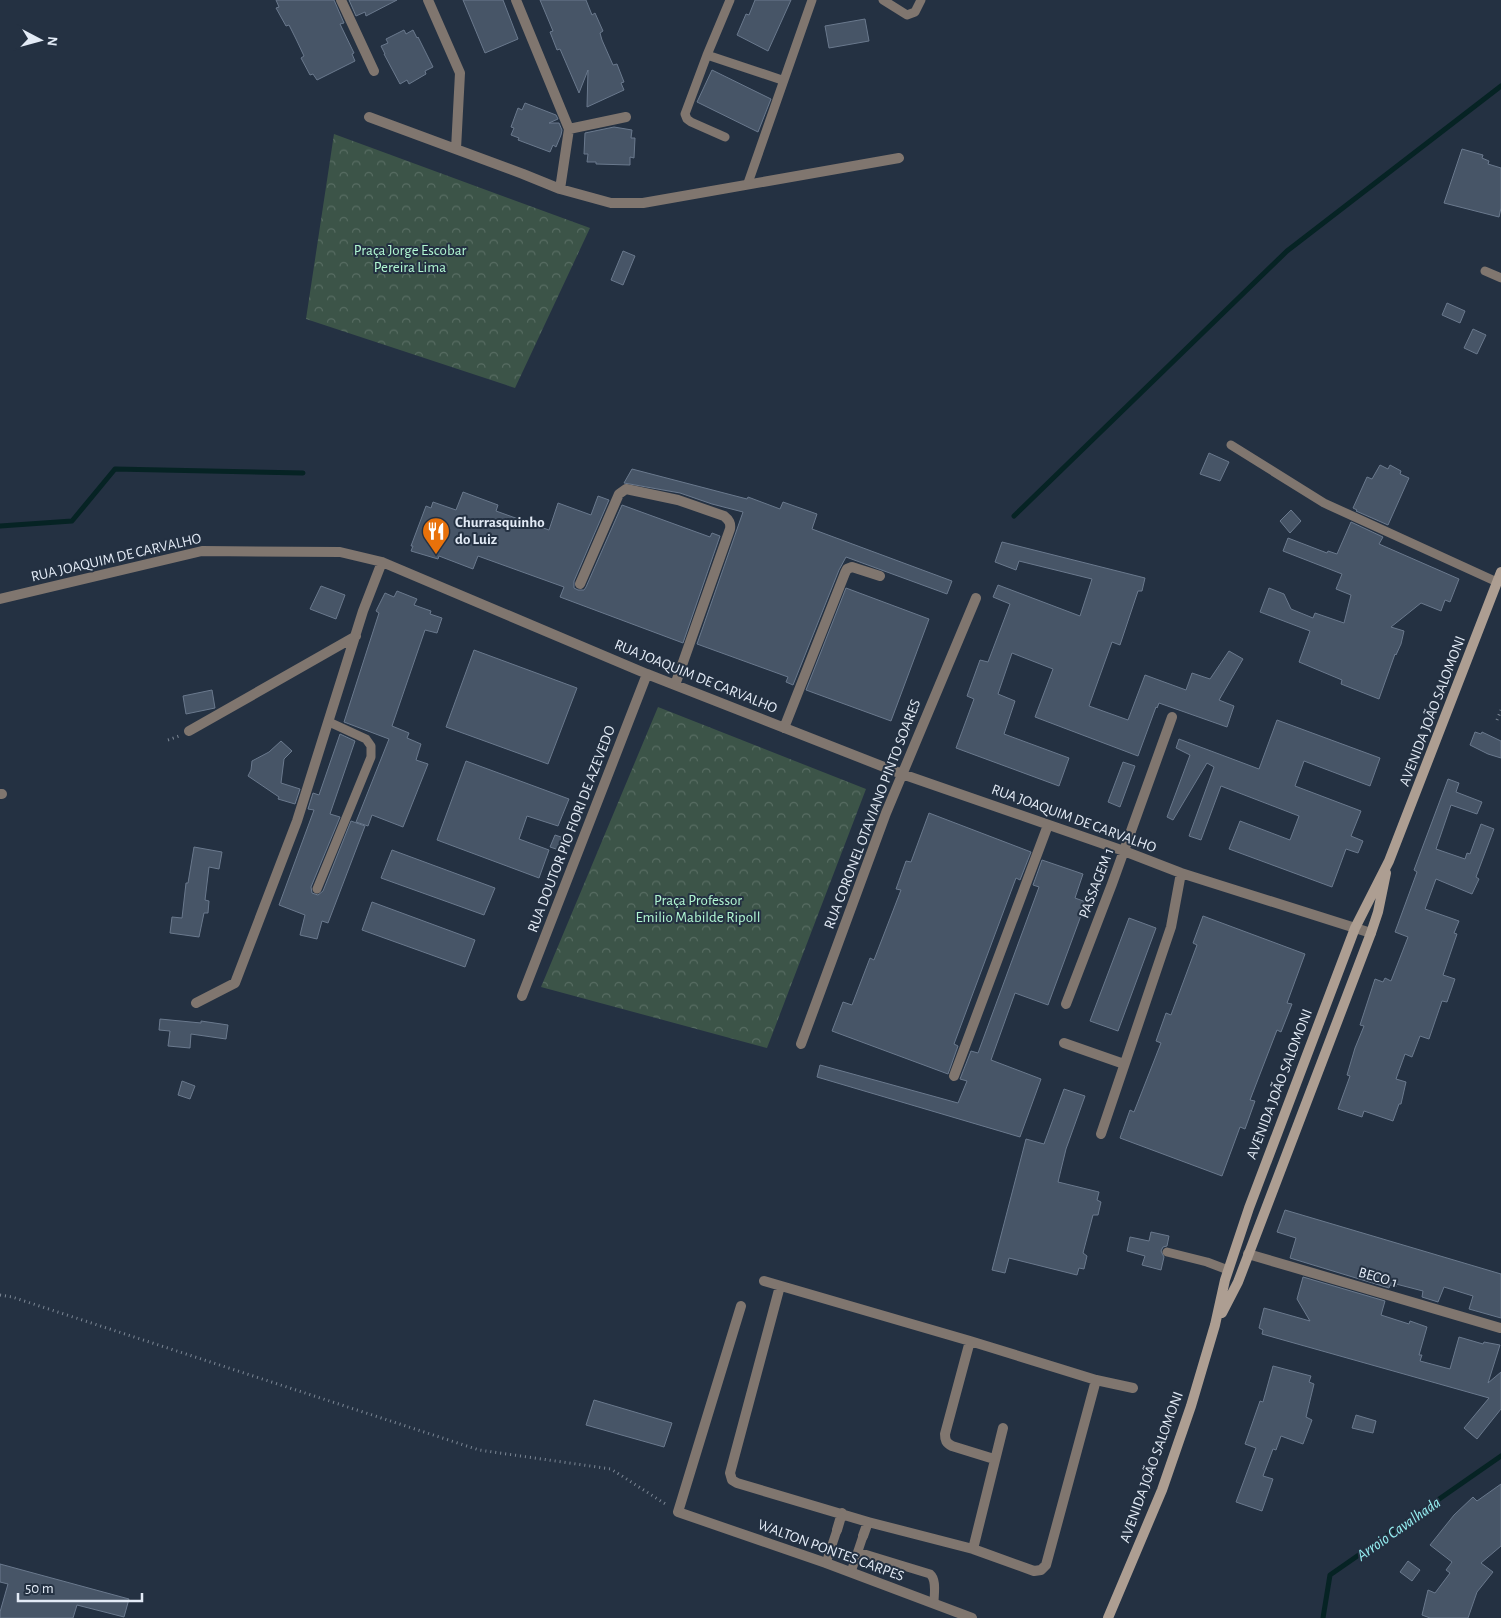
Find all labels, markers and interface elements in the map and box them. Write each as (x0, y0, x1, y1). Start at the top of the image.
north arrow (15, 15, 65, 65)
text: N (44, 36, 59, 47)
park label: Praça Jorge Escobar Pereira Lima (354, 243, 466, 275)
place label: Churrasquinho do Luiz (455, 515, 545, 547)
restaurant icon: Churrasquinho do Luiz (421, 516, 451, 555)
street label: RUA JOAQUIM DE CARVALHO (30, 531, 203, 584)
street label: AVENIDA JOÃO SALOMONI (1396, 634, 1468, 788)
street label: RUA JOAQUIM DE CARVALHO (612, 637, 779, 716)
street label: RUA CORONEL OTAVIANO PINTO SOARES (822, 697, 923, 931)
street label: RUA DOUTOR PIO FIORI DE AZEVEDO (525, 724, 618, 935)
street label: RUA JOAQUIM DE CARVALHO (989, 782, 1158, 855)
street label: PASSAGEM 1 (1076, 846, 1117, 920)
park label: Praça Professor Emilio Mabilde Ripoll (635, 893, 761, 925)
street label: AVENIDA JOÃO SALOMONI (1243, 1007, 1315, 1161)
street label: BECO 1 (1357, 1265, 1399, 1290)
street label: AVENIDA JOÃO SALOMONI (1116, 1389, 1186, 1545)
water label: Arroio Cavalhada (1353, 1494, 1443, 1564)
street label: WALTON PONTES CARPES (756, 1517, 906, 1584)
scale bar (18, 1570, 141, 1602)
text: 50 m (25, 1581, 54, 1596)

